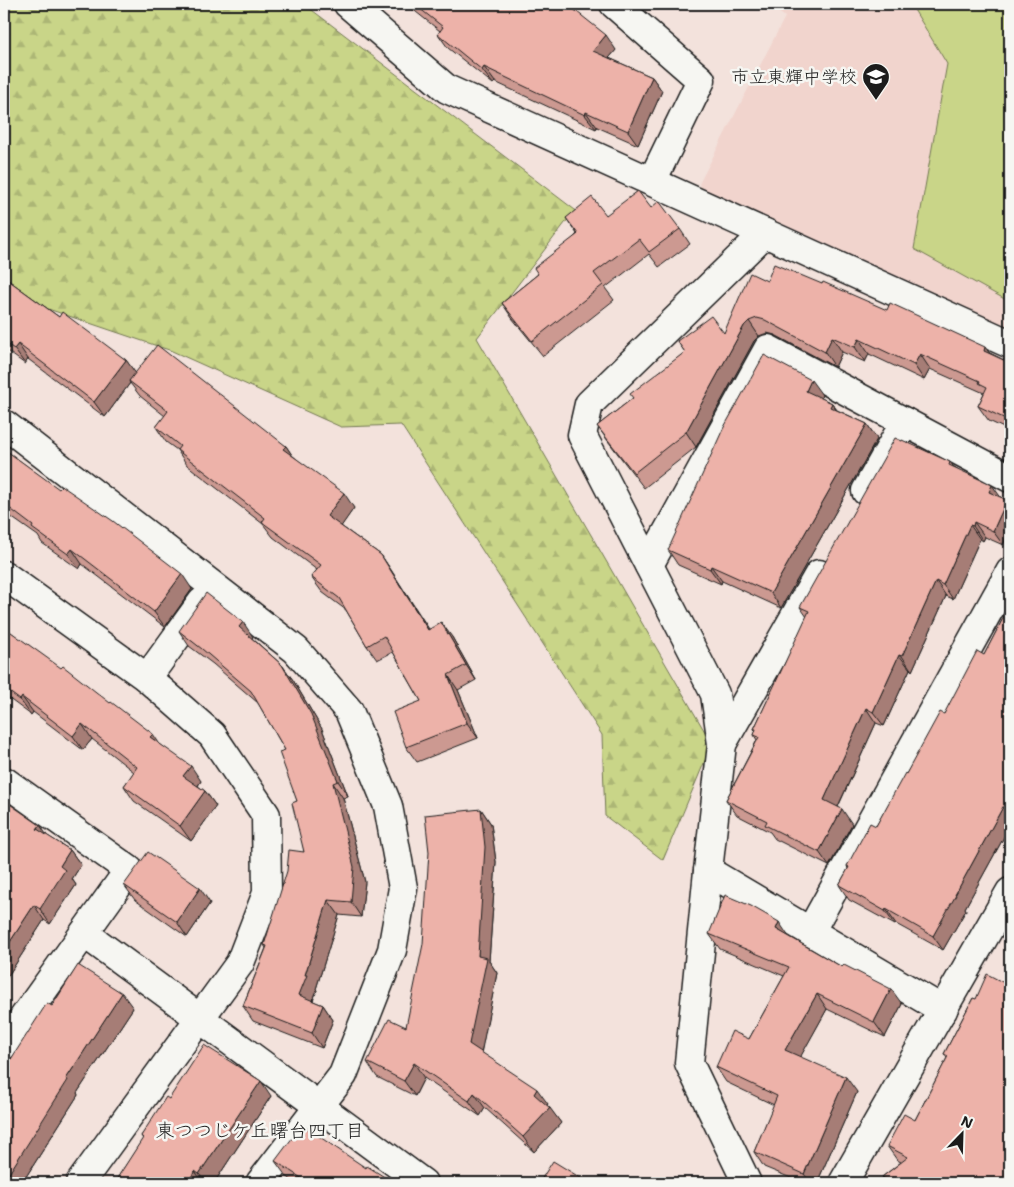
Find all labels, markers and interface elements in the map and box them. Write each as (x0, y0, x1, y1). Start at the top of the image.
school or university icon: 市立東輝中学校 (861, 62, 891, 101)
place label: 市立東輝中学校 (731, 65, 857, 89)
north arrow (936, 1110, 986, 1160)
text: N (958, 1112, 976, 1132)
district label: 東つつじケ丘曙台四丁目 (155, 1118, 365, 1143)

